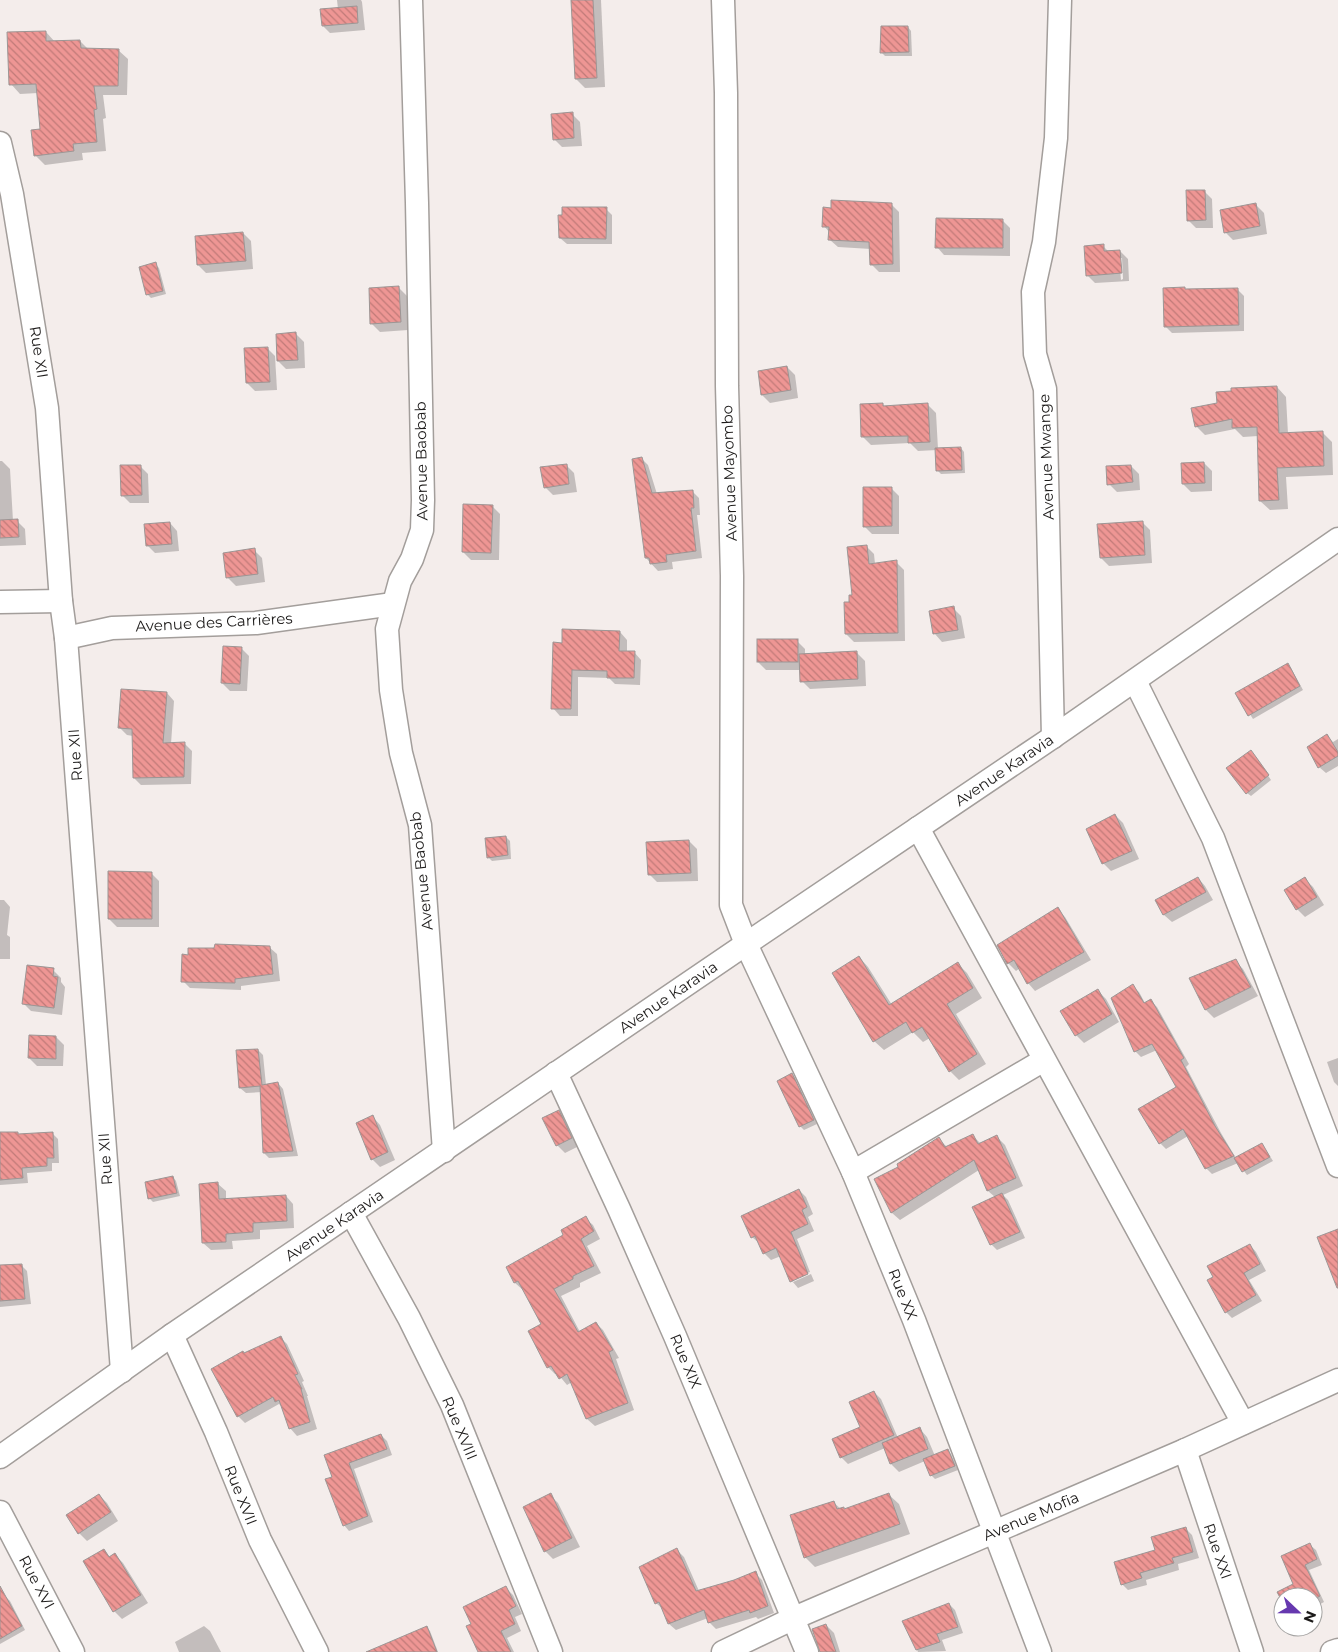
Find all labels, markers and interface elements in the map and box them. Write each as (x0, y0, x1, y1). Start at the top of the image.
street label: Rue XII (26, 325, 52, 379)
street label: Avenue Mwange (1034, 394, 1058, 520)
street label: Avenue Baobab (410, 401, 432, 521)
street label: Avenue Mayombo (717, 405, 741, 541)
street label: Avenue des Carrières (135, 608, 293, 636)
street label: Rue XII (64, 728, 86, 782)
street label: Avenue Karavia (951, 730, 1057, 810)
street label: Avenue Baobab (405, 811, 437, 931)
street label: Avenue Karavia (615, 957, 721, 1037)
street label: Rue XII (94, 1132, 116, 1186)
street label: Avenue Karavia (281, 1185, 387, 1265)
street label: Rue XX (884, 1266, 922, 1322)
street label: Rue XIX (666, 1331, 706, 1391)
street label: Rue XVIII (438, 1393, 482, 1463)
street label: Rue XVII (220, 1462, 262, 1528)
street label: Avenue Mofia (980, 1487, 1082, 1545)
street label: Rue XXI (1200, 1521, 1236, 1581)
street label: Rue XVI (15, 1552, 59, 1612)
north arrow (1273, 1587, 1323, 1637)
text: N (1300, 1608, 1321, 1625)

